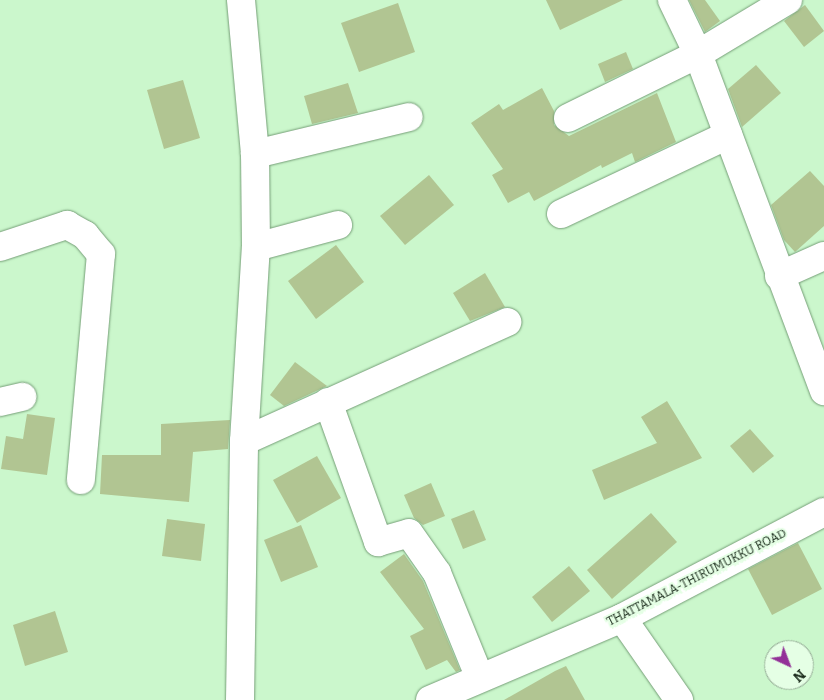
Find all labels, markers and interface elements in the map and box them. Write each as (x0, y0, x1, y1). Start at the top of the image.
street label: THATTAMALA-THIRUMUKKU ROAD (605, 526, 789, 630)
north arrow (764, 640, 814, 690)
text: N (789, 666, 809, 686)

